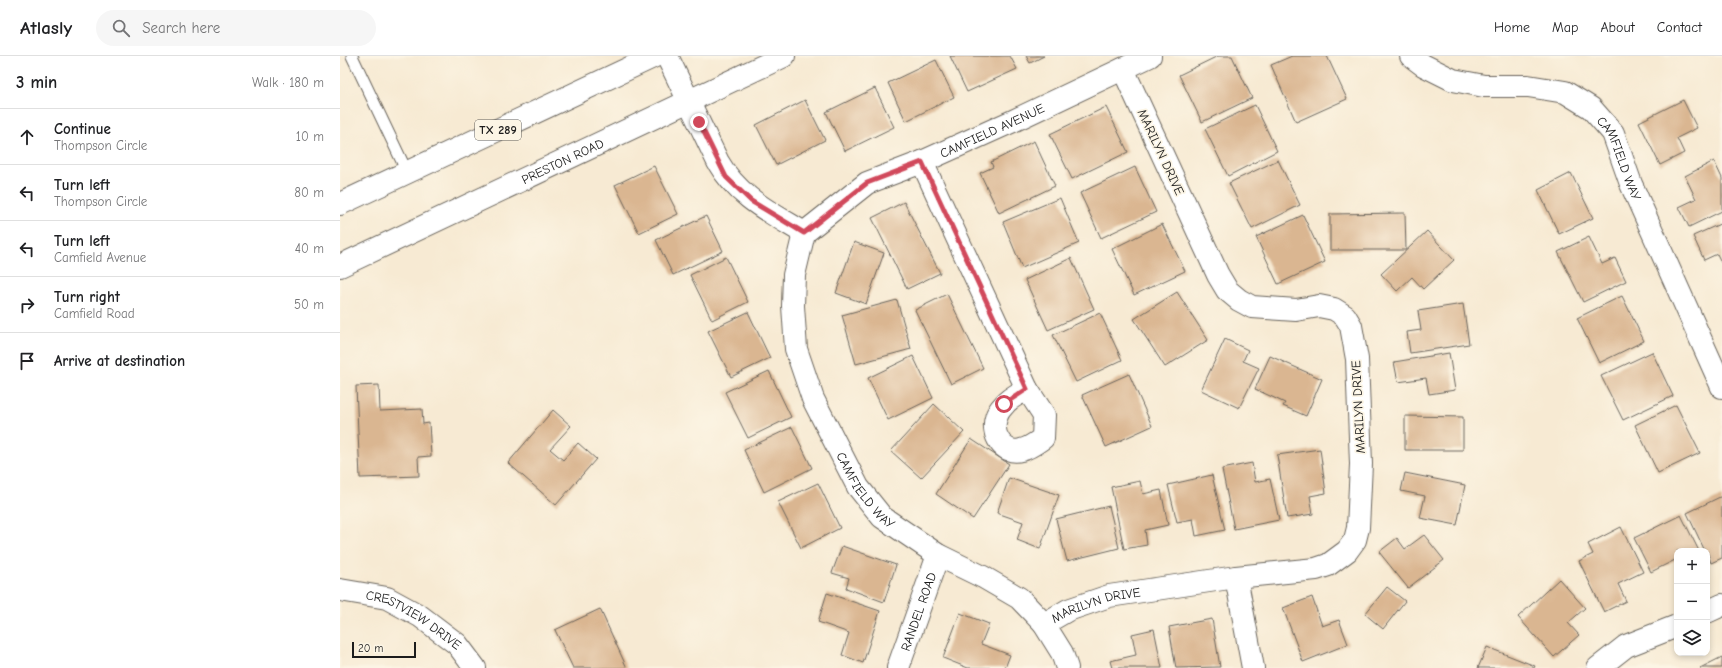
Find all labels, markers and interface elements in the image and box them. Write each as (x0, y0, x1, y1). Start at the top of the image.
search box (96, 10, 376, 46)
text: Atlasly (20, 17, 72, 39)
icon: search (110, 17, 132, 39)
text: Search here (142, 19, 220, 37)
text: Home (1494, 19, 1530, 36)
text: Map (1552, 19, 1578, 36)
text: About (1600, 19, 1635, 36)
text: Contact (1657, 19, 1702, 36)
text: 3 min (16, 73, 57, 92)
text: Walk · 180 m (252, 75, 324, 90)
street label: CAMFIELD AVENUE (937, 100, 1047, 161)
street label: MARILYN DRIVE (1135, 107, 1188, 198)
route end (690, 113, 708, 131)
street label: CAMFIELD WAY (1594, 113, 1645, 203)
text: Continue (54, 120, 111, 138)
road number: TX 289 (475, 120, 521, 140)
icon: ahead (16, 126, 38, 148)
text: 10 m (296, 129, 324, 144)
street label: PRESTON ROAD (519, 135, 606, 187)
text: Thompson Circle (54, 138, 147, 153)
text: Turn left (54, 176, 110, 194)
icon: left (16, 182, 38, 204)
text: 80 m (294, 185, 324, 200)
text: Thompson Circle (54, 194, 147, 209)
text: Turn left (54, 232, 110, 250)
icon: left (16, 238, 38, 260)
text: 40 m (295, 241, 324, 256)
text: Camfield Avenue (54, 250, 146, 265)
text: Turn right (54, 288, 120, 306)
icon: right (16, 294, 38, 316)
text: 50 m (294, 297, 324, 312)
text: Camfield Road (54, 306, 135, 321)
icon: arrive (16, 350, 38, 372)
text: Arrive at destination (54, 352, 185, 370)
street label: MARILYN DRIVE (1348, 360, 1368, 454)
route start (995, 395, 1013, 413)
street label: CAMFIELD WAY (834, 449, 898, 531)
map controls (1674, 548, 1710, 656)
button: + (1674, 548, 1710, 584)
street label: RANDEL ROAD (897, 570, 939, 653)
street label: MARILYN DRIVE (1048, 584, 1141, 626)
button: − (1674, 584, 1710, 620)
street label: CRESTVIEW DRIVE (365, 587, 465, 652)
button: layers (1674, 620, 1710, 656)
scale bar (352, 640, 416, 659)
text: 20 m (358, 642, 383, 655)

